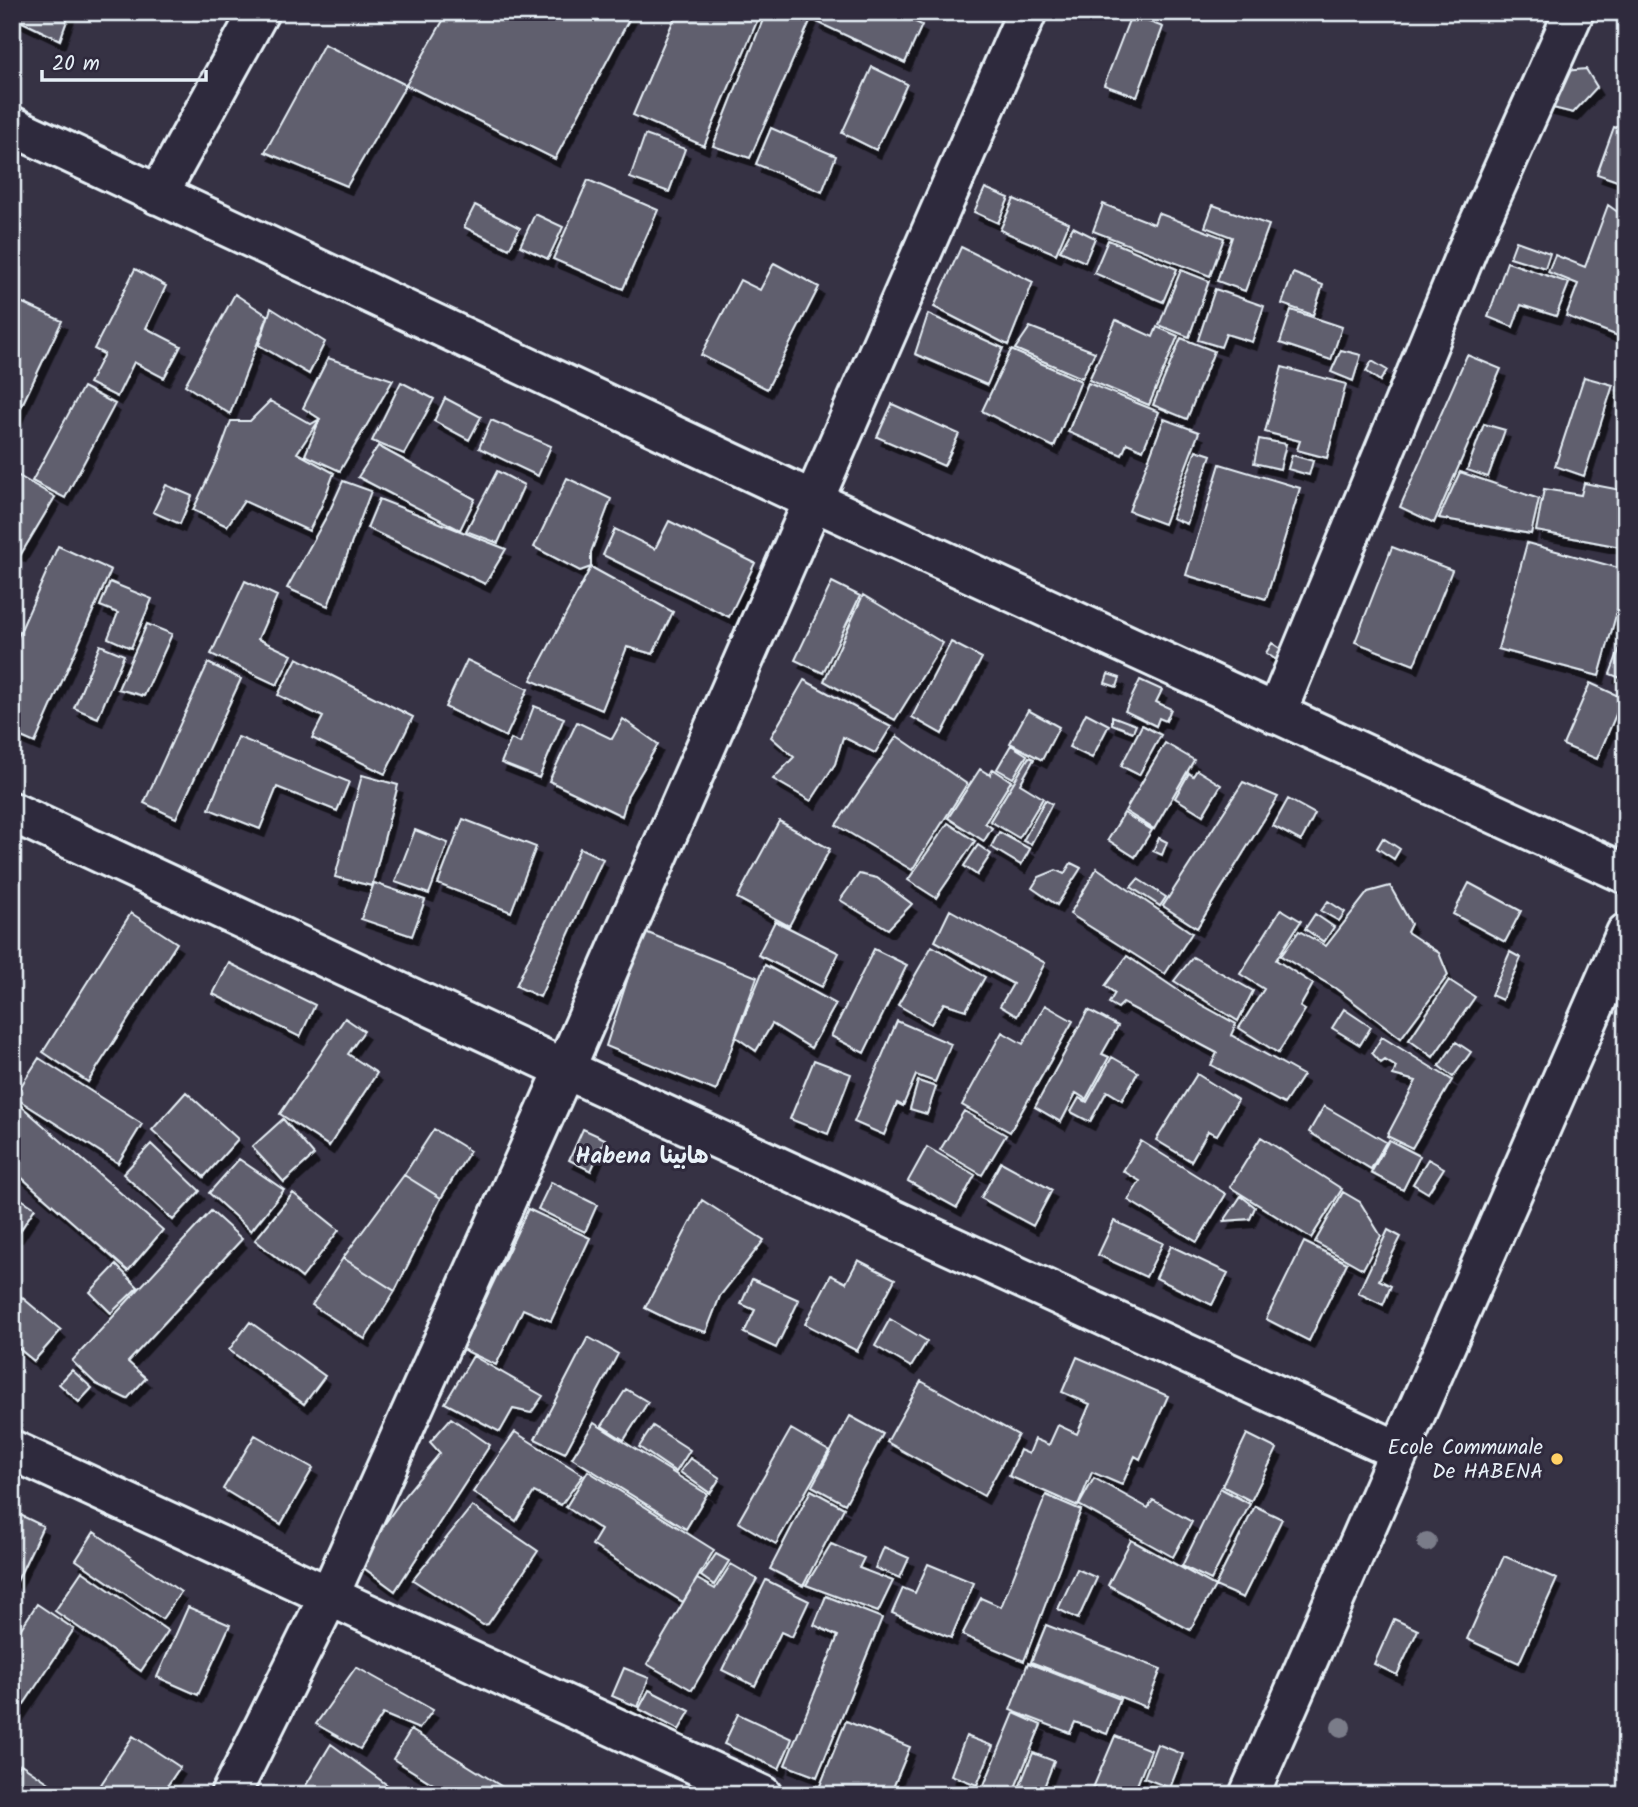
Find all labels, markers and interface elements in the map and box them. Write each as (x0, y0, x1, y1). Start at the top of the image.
scale bar (42, 38, 206, 82)
text: 20 m (52, 48, 100, 81)
district label: Habena هابينا (576, 1139, 708, 1175)
place label: Ecole Communale De HABENA (1388, 1432, 1544, 1489)
marker: Ecole Communale De HABENA (1549, 1451, 1565, 1467)

